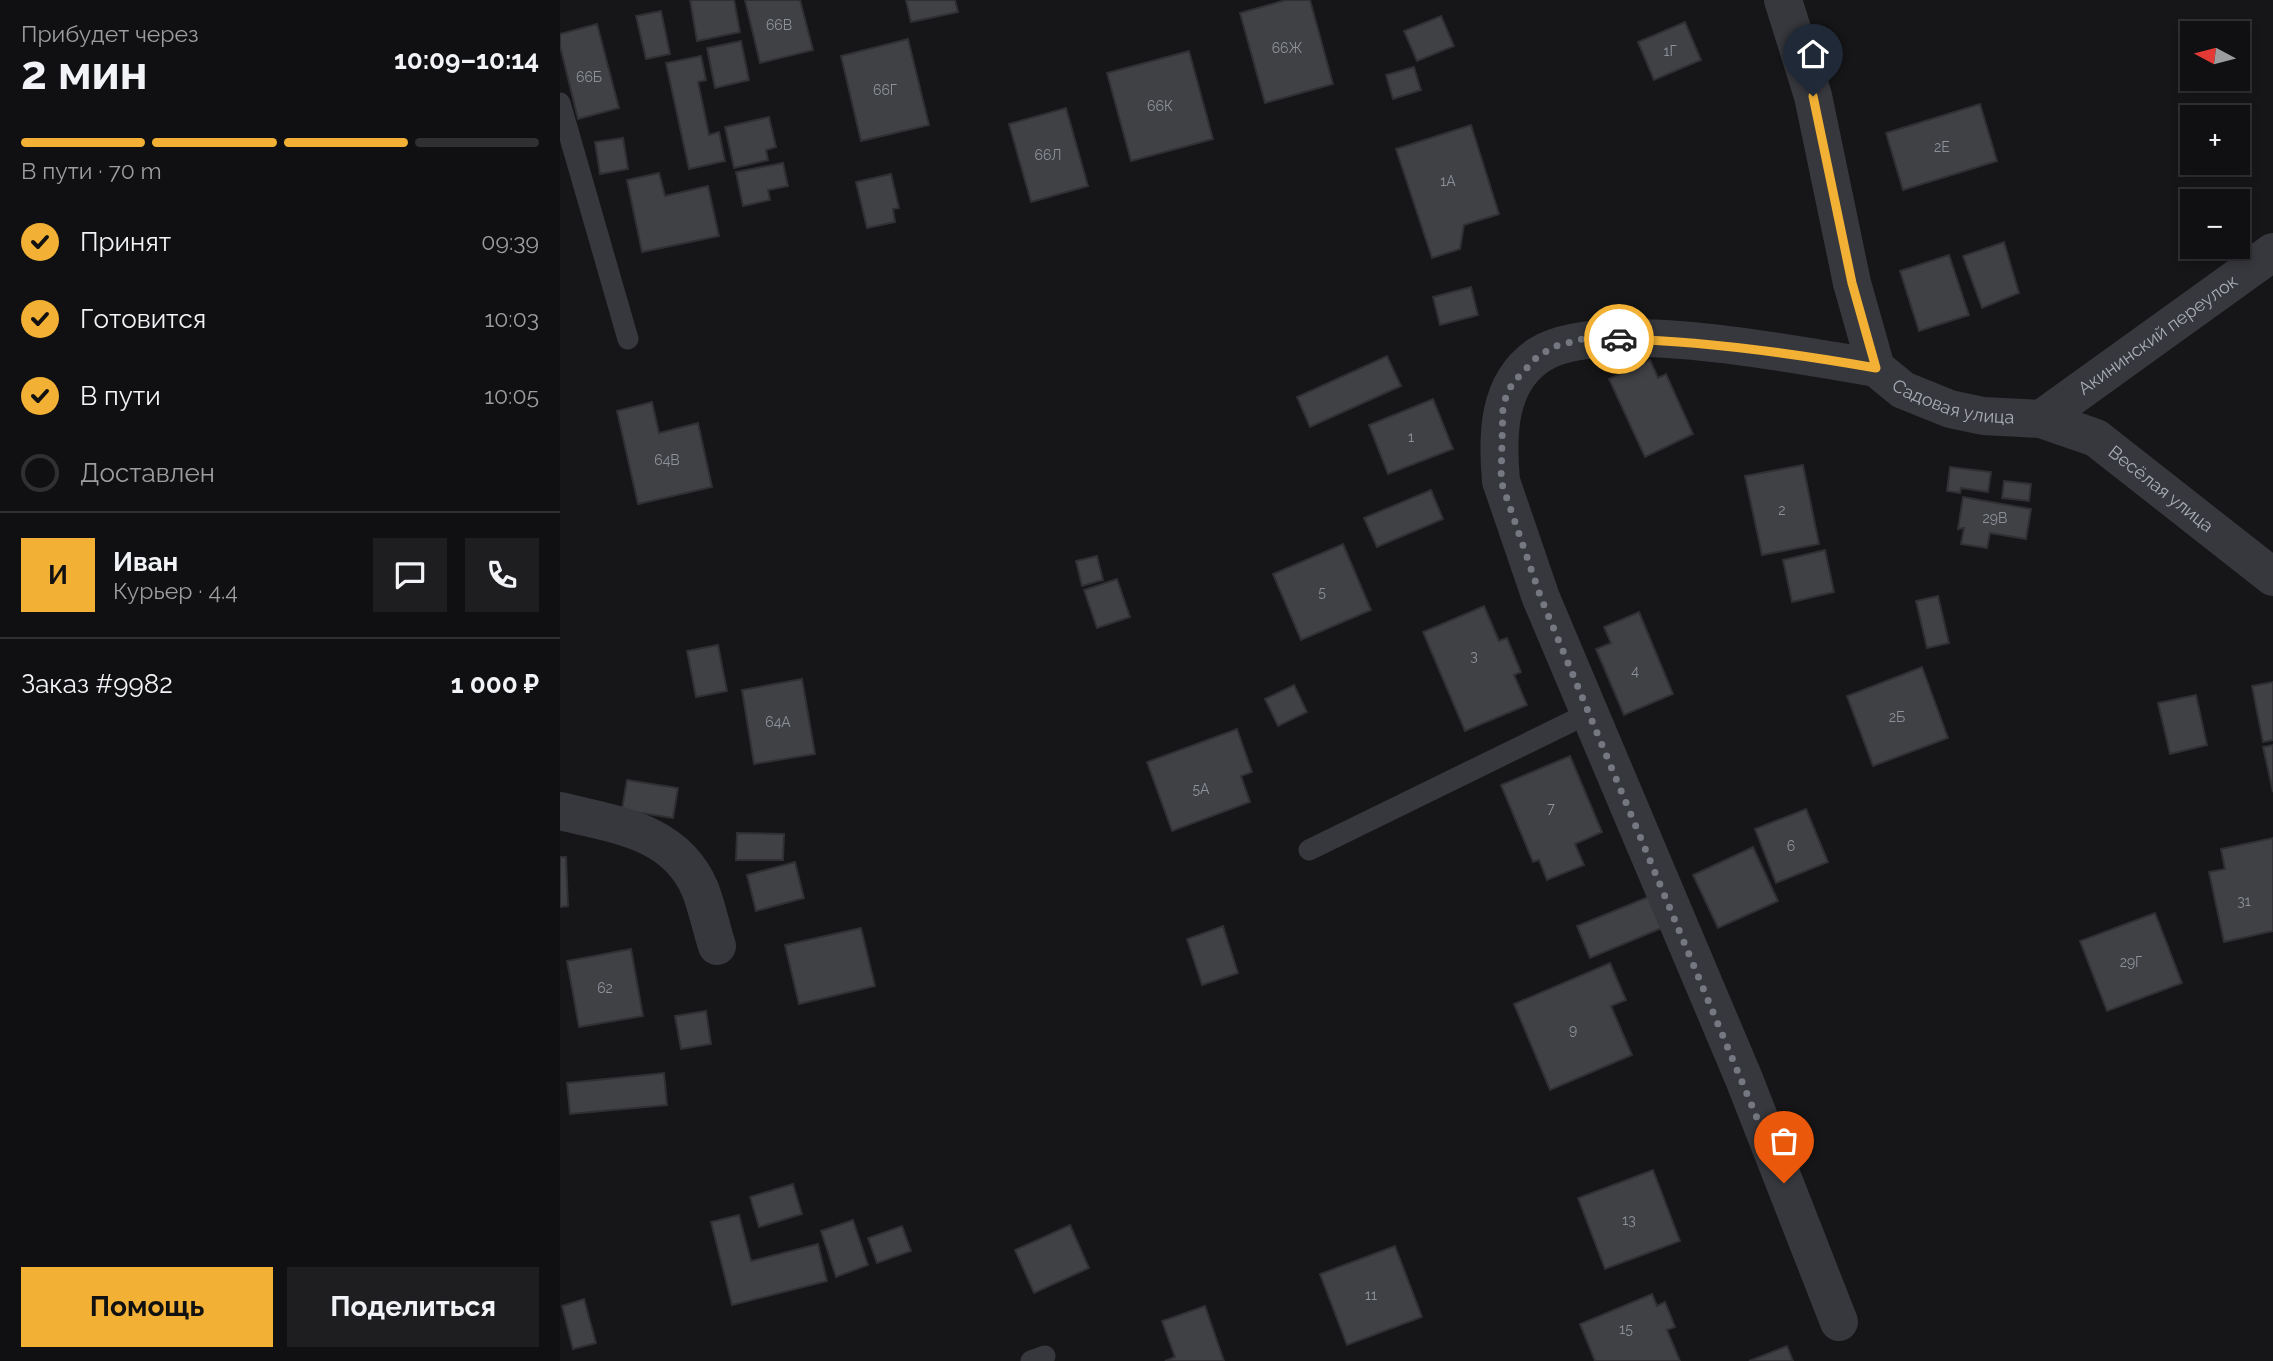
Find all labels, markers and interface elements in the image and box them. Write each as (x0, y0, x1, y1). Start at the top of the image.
house number: 66В (766, 17, 792, 33)
text: Прибудет через (21, 20, 199, 47)
north arrow (2180, 21, 2250, 91)
map controls (2180, 21, 2250, 259)
pin (1783, 24, 1843, 96)
icon: home (1794, 35, 1832, 73)
house number: 66Ж (1272, 40, 1303, 56)
house number: 1Г (1663, 43, 1677, 59)
text: 10:09–10:14 (394, 45, 539, 75)
text: 2 мин (21, 46, 148, 100)
house number: 66Б (576, 69, 602, 85)
house number: 66Г (873, 82, 897, 98)
house number: 66К (1147, 98, 1173, 114)
button: + (2180, 105, 2250, 175)
house number: 2Е (1934, 139, 1950, 155)
house number: 66Л (1034, 147, 1062, 163)
text: В пути · 70 m (21, 157, 162, 184)
house number: 1А (1440, 173, 1456, 189)
button: − (2180, 189, 2250, 259)
icon: check (21, 223, 59, 261)
text: Принят (80, 227, 171, 257)
text: 09:39 (481, 228, 539, 255)
street label: Акининский переулок (2074, 270, 2241, 399)
icon: check (21, 300, 59, 338)
text: Готовится (80, 304, 206, 334)
courier (1584, 304, 1654, 374)
text: 10:03 (484, 305, 539, 332)
icon: car (1600, 320, 1638, 358)
street label: Садовая улица (1888, 374, 2015, 428)
icon: check (21, 377, 59, 415)
text: В пути (80, 381, 161, 411)
text: 10:05 (484, 382, 539, 409)
house number: 1 (1408, 429, 1414, 445)
street label: Весёлая улица (2105, 441, 2218, 536)
house number: 64В (654, 452, 680, 468)
text: Доставлен (80, 458, 215, 488)
house number: 2 (1778, 502, 1786, 518)
house number: 29В (1983, 510, 2007, 526)
button: chat (373, 538, 447, 612)
button: phone (465, 538, 539, 612)
text: Иван (113, 547, 178, 577)
text: И (48, 560, 68, 590)
text: Курьер · 4.4 (113, 577, 238, 604)
house number: 5 (1318, 584, 1326, 600)
house number: 3 (1470, 648, 1478, 664)
house number: 4 (1631, 663, 1639, 679)
text: Заказ #9982 (21, 669, 173, 699)
text: 1 000 ₽ (451, 669, 539, 699)
house number: 2Б (1889, 709, 1905, 725)
house number: 64А (765, 714, 791, 730)
house number: 5А (1192, 781, 1210, 797)
house number: 7 (1547, 800, 1555, 816)
house number: 6 (1787, 838, 1795, 854)
house number: 31 (2237, 893, 2251, 909)
house number: 29Г (2120, 954, 2142, 970)
house number: 62 (597, 980, 613, 996)
house number: 9 (1569, 1022, 1577, 1038)
pin (1754, 1111, 1814, 1183)
icon: bag (1765, 1122, 1803, 1160)
house number: 13 (1622, 1212, 1636, 1228)
button: Помощь (21, 1267, 273, 1347)
button: Поделиться (287, 1267, 539, 1347)
house number: 11 (1365, 1287, 1377, 1303)
house number: 15 (1619, 1321, 1633, 1337)

